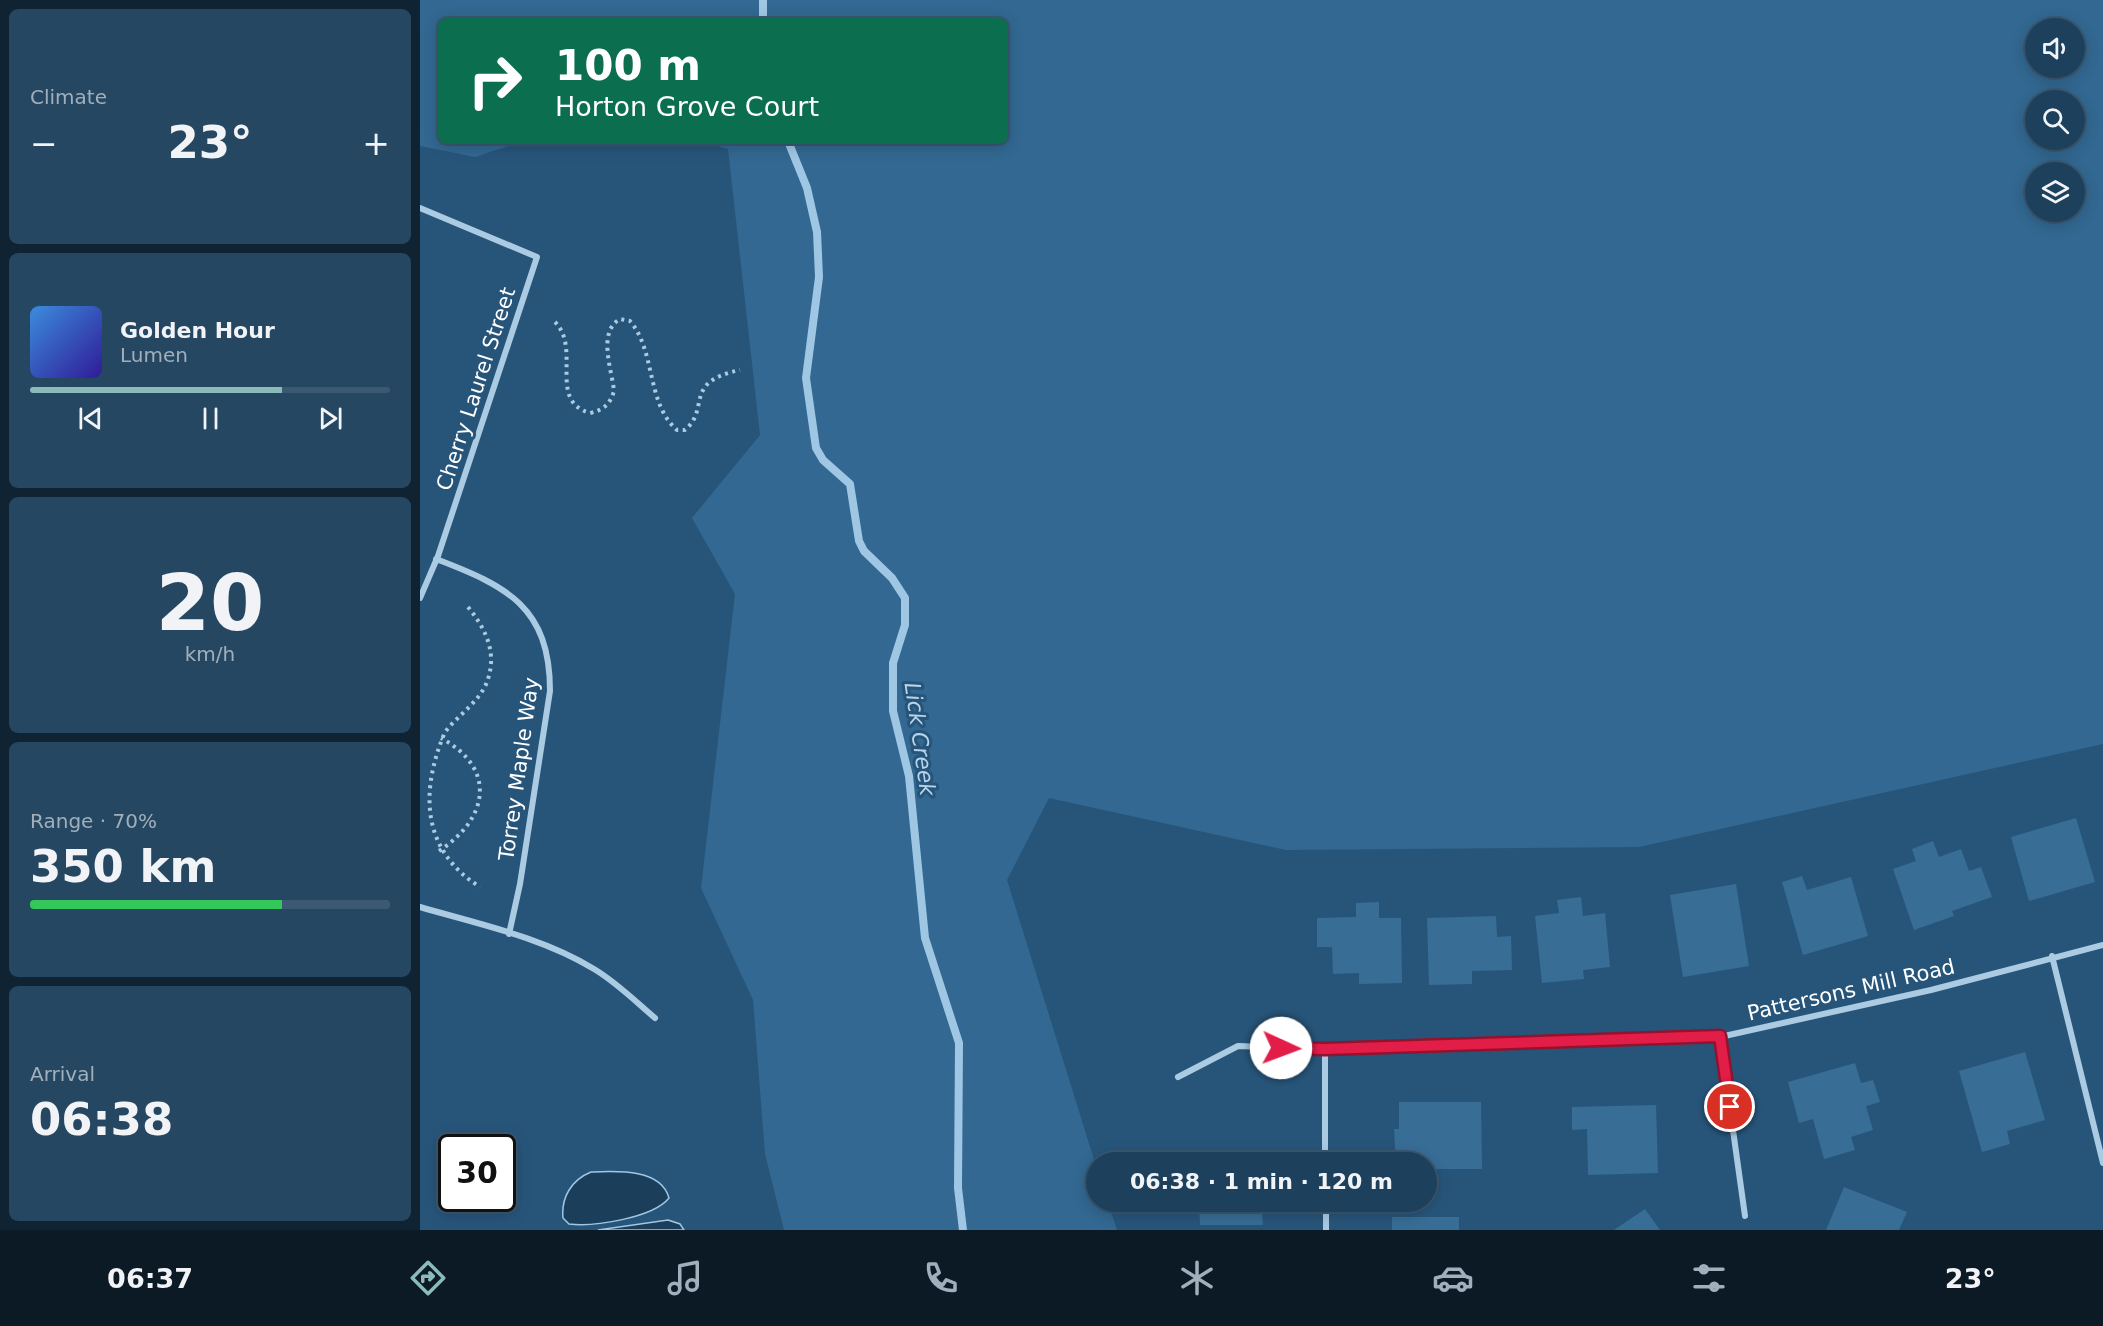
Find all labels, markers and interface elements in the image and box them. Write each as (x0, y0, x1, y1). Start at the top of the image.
map controls (2025, 18, 2085, 222)
button: sound (2025, 18, 2085, 78)
text: 100 m (555, 41, 701, 90)
icon: right (456, 42, 534, 120)
text: Climate (30, 85, 107, 109)
button: search (2025, 90, 2085, 150)
text: Horton Grove Court (555, 91, 819, 122)
text: 23° (167, 116, 253, 169)
text: − (30, 124, 58, 163)
text: + (362, 124, 390, 163)
button: layers (2025, 162, 2085, 222)
street label: Cherry Laurel Street (432, 284, 520, 494)
text: Golden Hour (120, 318, 275, 343)
text: Lumen (120, 343, 188, 367)
icon: previous (74, 402, 107, 435)
icon: pause (194, 402, 227, 435)
icon: next (314, 402, 347, 435)
text: 20 (156, 558, 264, 648)
text: km/h (185, 642, 235, 666)
street label: Torrey Maple Way (494, 676, 544, 863)
water label: Lick Creek (900, 681, 941, 799)
text: Range · 70% (30, 809, 157, 833)
text: 350 km (30, 840, 216, 893)
street label: Pattersons Mill Road (1745, 954, 1957, 1026)
position arrow (1249, 1016, 1313, 1080)
text: Arrival (30, 1062, 95, 1086)
pin (1704, 1081, 1755, 1132)
icon: arrive (1713, 1090, 1746, 1123)
text: 06:38 (30, 1093, 173, 1146)
speed limit sign: 30 (438, 1134, 516, 1212)
text: 06:38 · 1 min · 120 m (1130, 1169, 1393, 1194)
icon: directions (407, 1257, 449, 1299)
icon: music (664, 1257, 706, 1299)
icon: phone (920, 1257, 962, 1299)
icon: climate (1176, 1257, 1218, 1299)
icon: car (1432, 1257, 1474, 1299)
icon: filters (1688, 1257, 1730, 1299)
text: 06:37 (107, 1263, 193, 1294)
text: 23° (1945, 1263, 1996, 1294)

